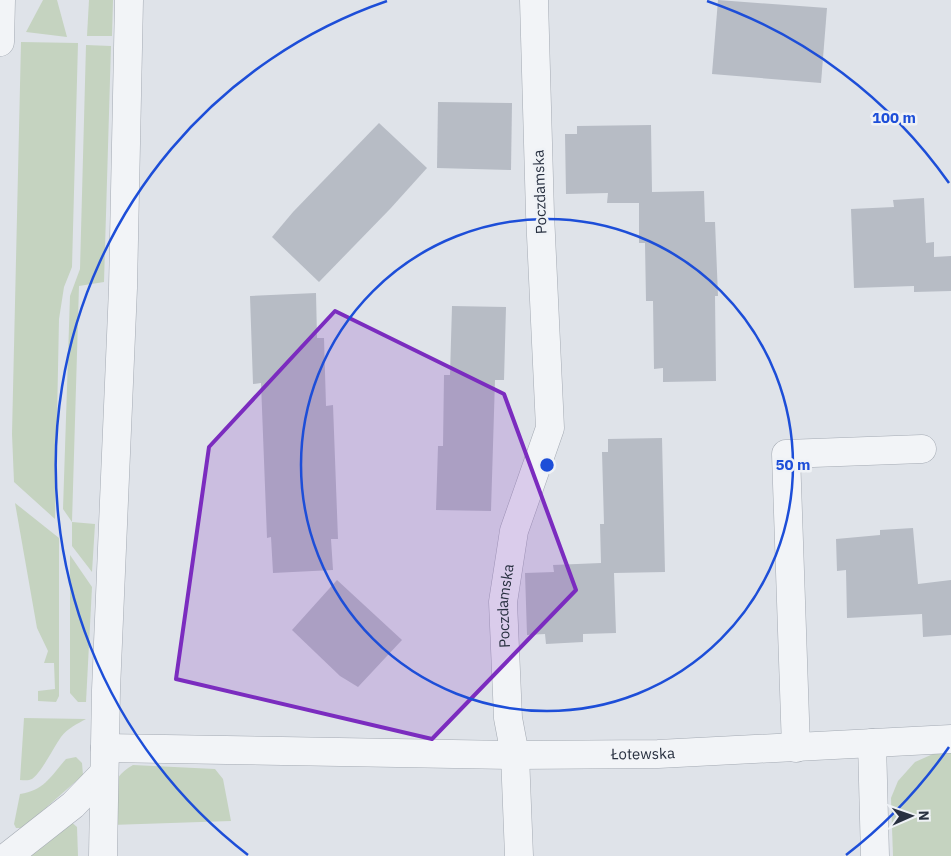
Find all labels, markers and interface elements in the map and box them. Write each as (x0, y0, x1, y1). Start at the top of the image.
text: 100 m (872, 108, 916, 127)
street label: Poczdamska (529, 149, 550, 235)
text: 50 m (776, 455, 810, 474)
centre of rings (538, 456, 556, 474)
street label: Poczdamska (493, 562, 518, 649)
street label: Łotewska (610, 743, 675, 763)
north arrow (886, 791, 936, 841)
text: N (915, 810, 933, 821)

